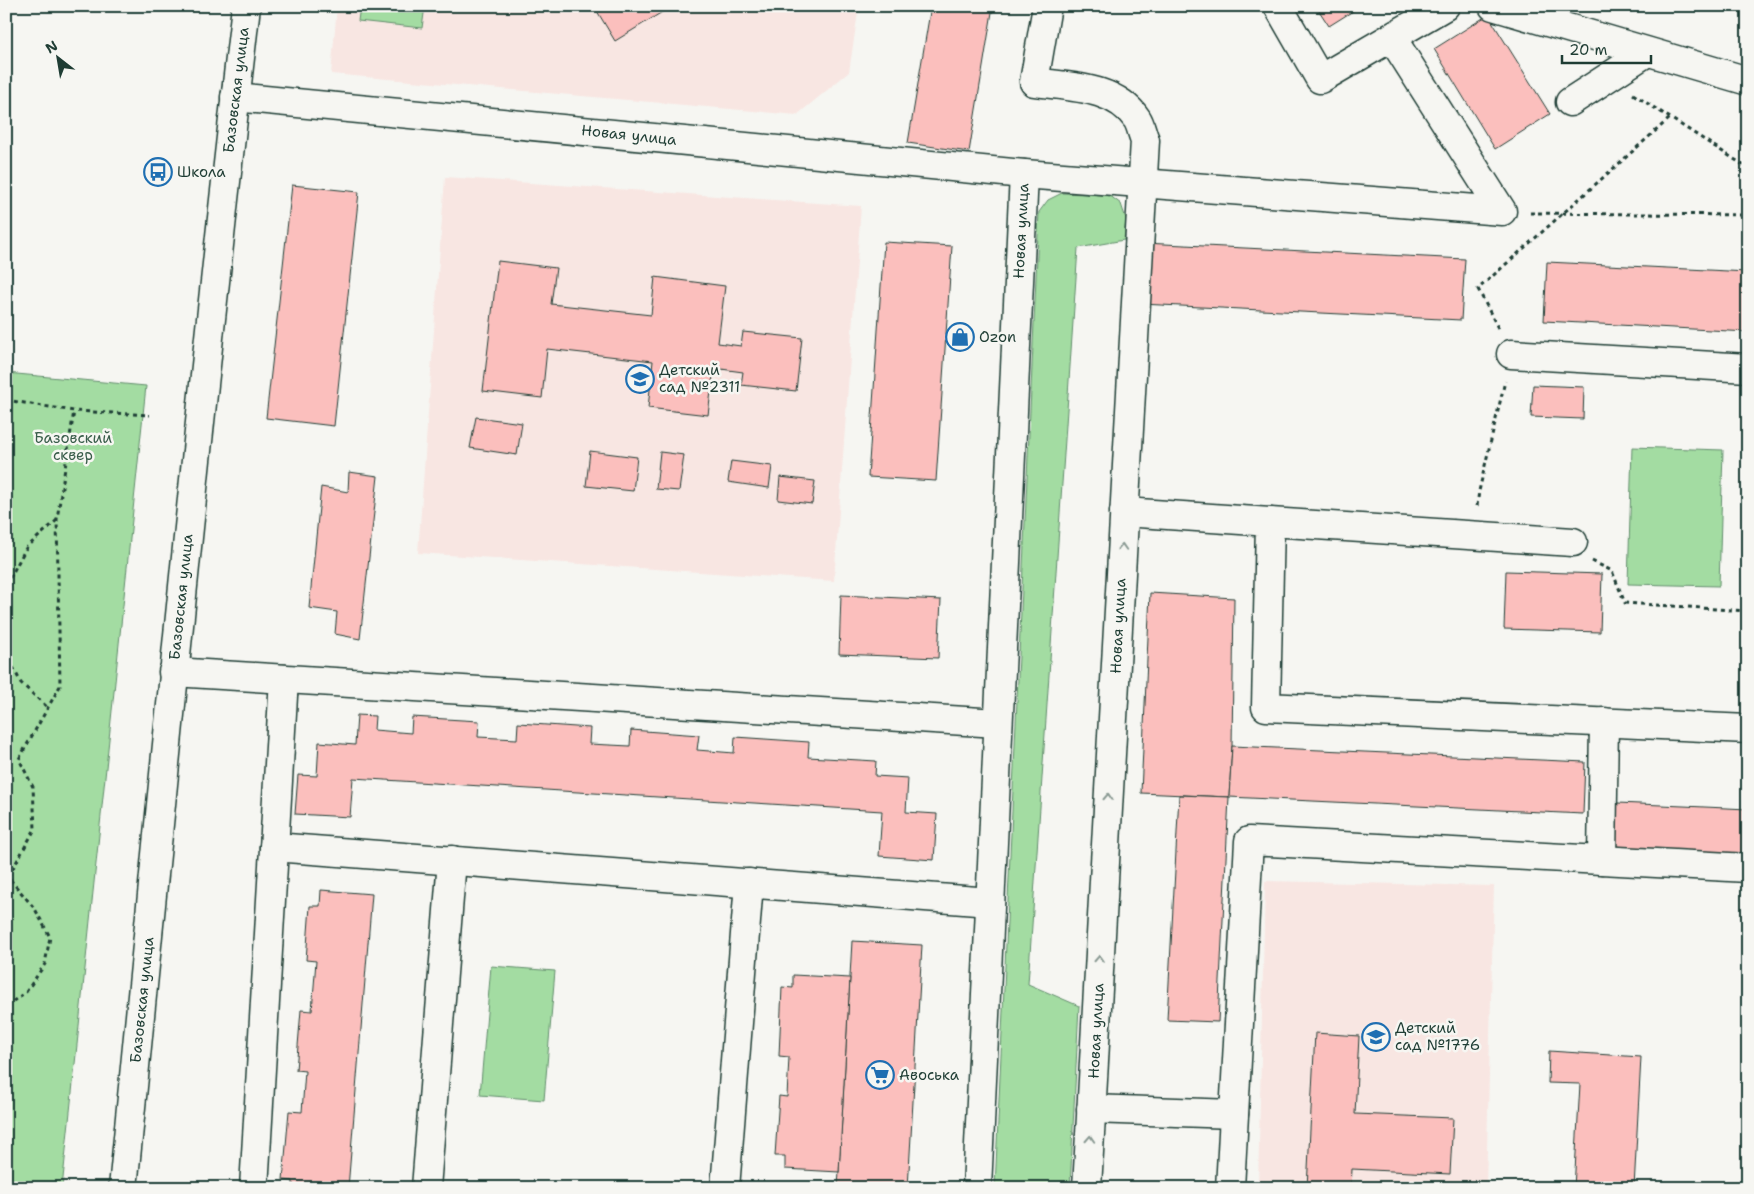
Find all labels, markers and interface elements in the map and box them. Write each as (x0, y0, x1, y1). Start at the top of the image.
street label: Базовская улица (218, 25, 254, 154)
north arrow (32, 32, 82, 82)
scale bar (1562, 32, 1650, 64)
text: N (42, 36, 61, 57)
text: 20 m (1569, 40, 1608, 60)
street label: Новая улица (580, 120, 678, 150)
bus stop icon: Школа (143, 157, 173, 187)
place label: Школа (177, 162, 226, 182)
street label: Новая улица (1009, 182, 1034, 279)
shop icon: Ozon (945, 322, 975, 352)
place label: Ozon (979, 327, 1016, 347)
place label: Детский сад №2311 (659, 360, 740, 397)
school or university icon: Детский сад №2311 (625, 364, 655, 394)
park label: Базовский сквер (34, 428, 112, 465)
street label: Базовская улица (164, 532, 198, 661)
one-way arrow (1116, 543, 1127, 551)
street label: Новая улица (1106, 577, 1131, 674)
one-way arrow (1103, 793, 1114, 801)
street label: Базовская улица (125, 935, 159, 1064)
one-way arrow (1094, 955, 1105, 963)
street label: Новая улица (1084, 982, 1109, 1079)
place label: Детский сад №1776 (1395, 1018, 1480, 1055)
school or university icon: Детский сад №1776 (1361, 1022, 1391, 1052)
supermarket icon: Авоська (865, 1060, 895, 1090)
place label: Авоська (899, 1065, 960, 1085)
one-way arrow (1084, 1135, 1095, 1143)

